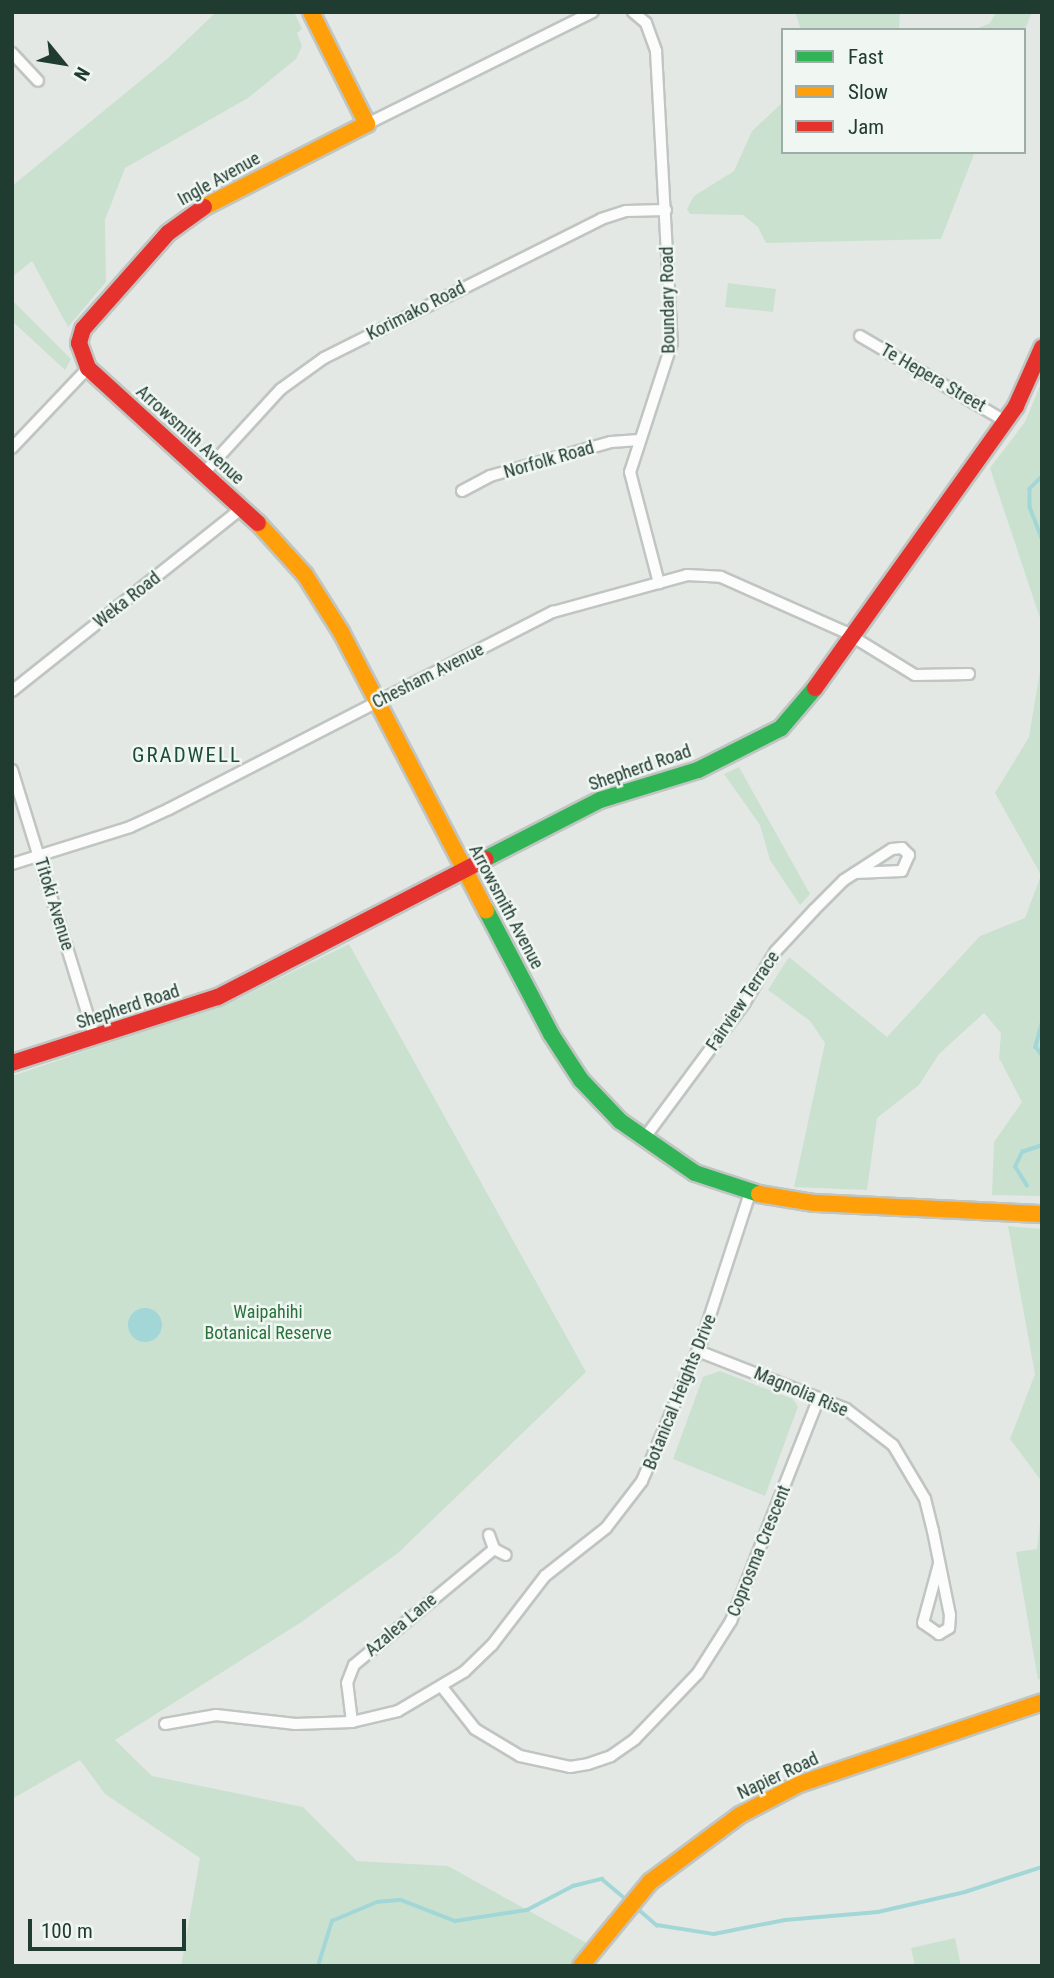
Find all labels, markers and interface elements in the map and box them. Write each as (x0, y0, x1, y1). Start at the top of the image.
north arrow (28, 28, 98, 98)
legend (781, 28, 1026, 154)
text: Fast (848, 45, 884, 69)
text: N (69, 63, 94, 85)
text: Slow (848, 80, 888, 104)
text: Jam (848, 115, 884, 139)
street label: Ingle Avenue (174, 148, 264, 210)
street label: Boundary Road (656, 246, 680, 354)
street label: Korimako Road (363, 277, 469, 345)
street label: Te Hepera Street (876, 339, 990, 417)
street label: Arrowsmith Avenue (132, 381, 248, 489)
street label: Norfolk Road (501, 437, 597, 483)
street label: Weka Road (89, 567, 165, 633)
street label: Chesham Avenue (369, 639, 487, 713)
street label: Shepherd Road (586, 740, 694, 796)
district label: GRADWELL (133, 742, 241, 768)
street label: Arrowsmith Avenue (464, 841, 548, 973)
street label: Titoki Avenue (30, 855, 78, 953)
street label: Fairview Terrace (702, 947, 784, 1055)
street label: Shepherd Road (74, 980, 182, 1034)
park label: Waipahihi Botanical Reserve (204, 1302, 332, 1344)
street label: Botanical Heights Drive (639, 1311, 721, 1473)
street label: Magnolia Rise (751, 1362, 851, 1422)
street label: Coprosma Crescent (723, 1482, 795, 1620)
street label: Azalea Lane (361, 1589, 441, 1661)
street label: Napier Road (734, 1748, 822, 1804)
scale bar (32, 1904, 189, 1948)
text: 100 m (41, 1919, 93, 1943)

